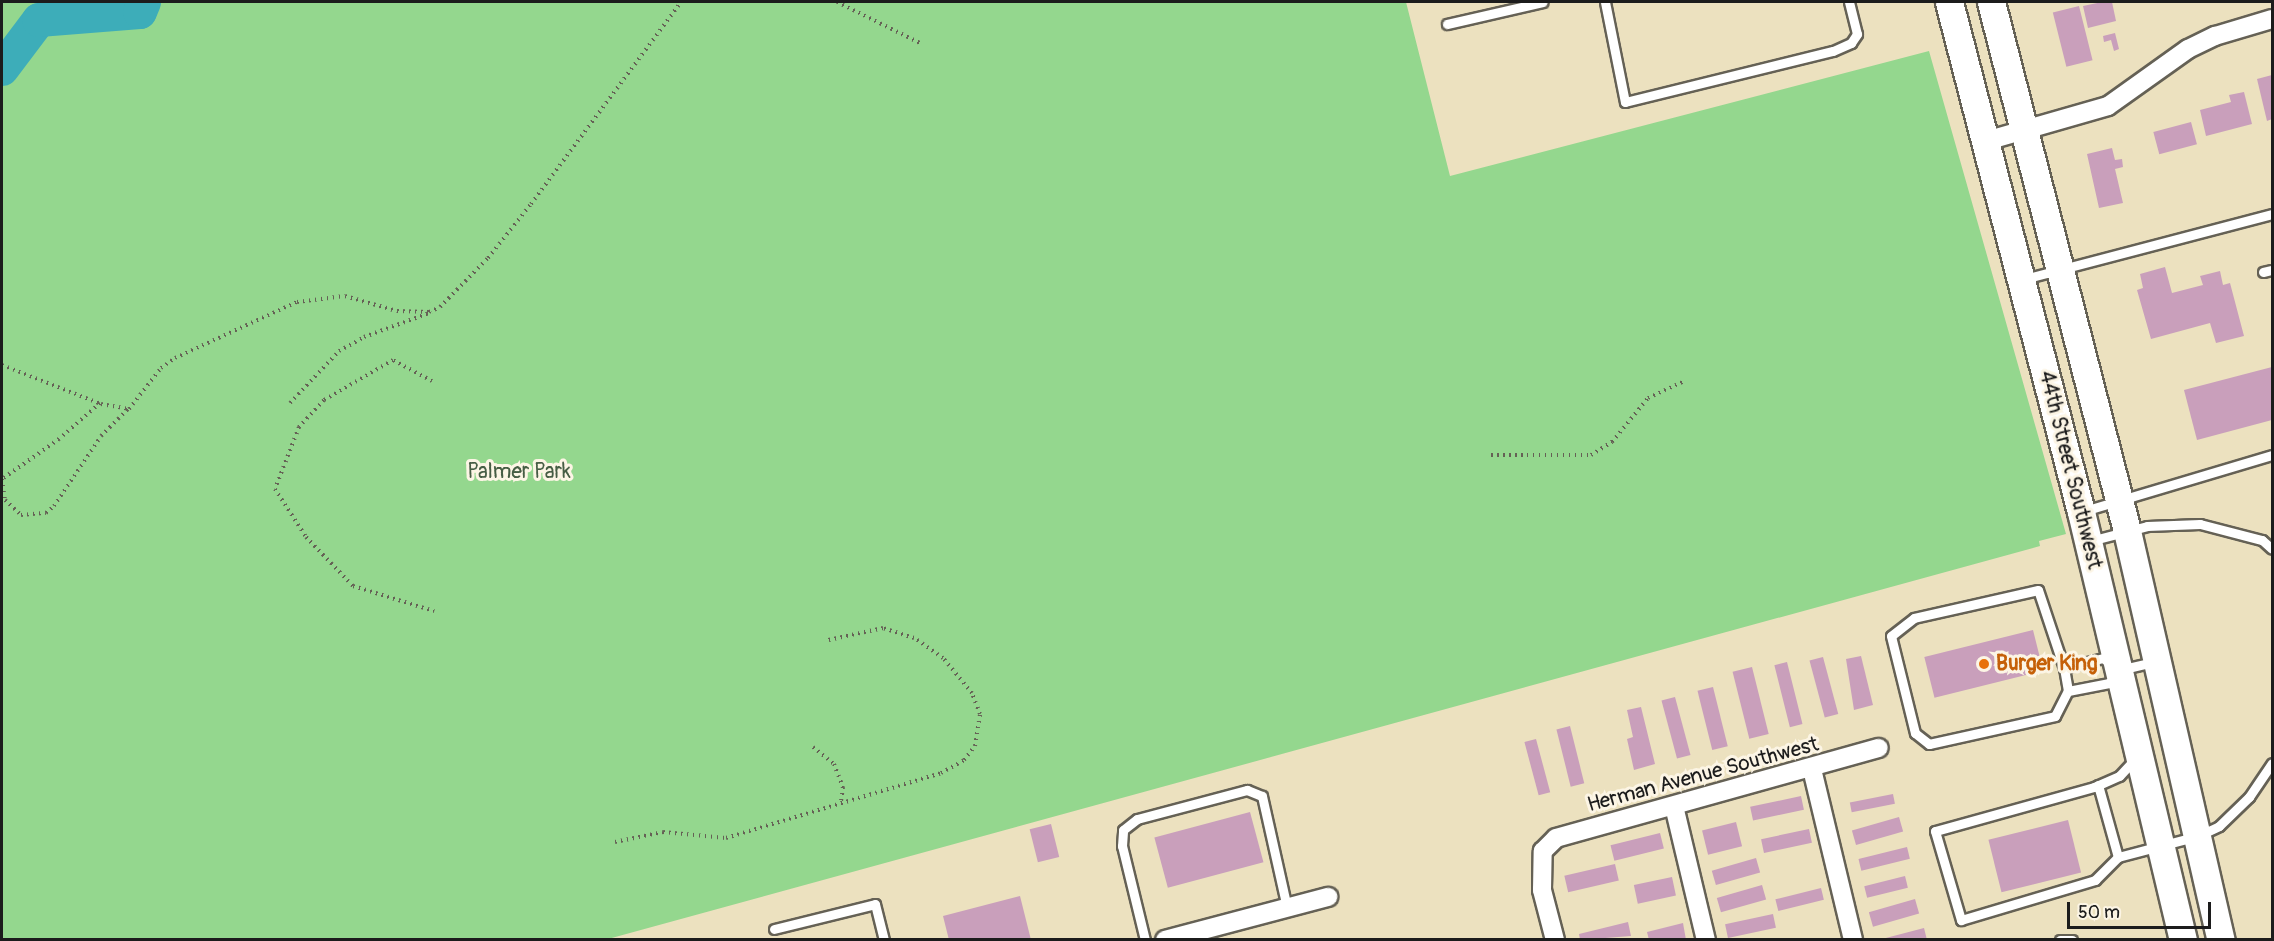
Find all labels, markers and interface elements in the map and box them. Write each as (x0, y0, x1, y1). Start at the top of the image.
street label: 44th Street Southwest (2033, 368, 2107, 572)
park label: Palmer Park (467, 459, 571, 485)
place label: Burger King (1996, 651, 2098, 677)
marker: Burger King (1977, 657, 1991, 671)
street label: Herman Avenue Southwest (1585, 732, 1821, 818)
scale bar (2070, 890, 2214, 928)
text: 50 m (2078, 901, 2120, 924)

